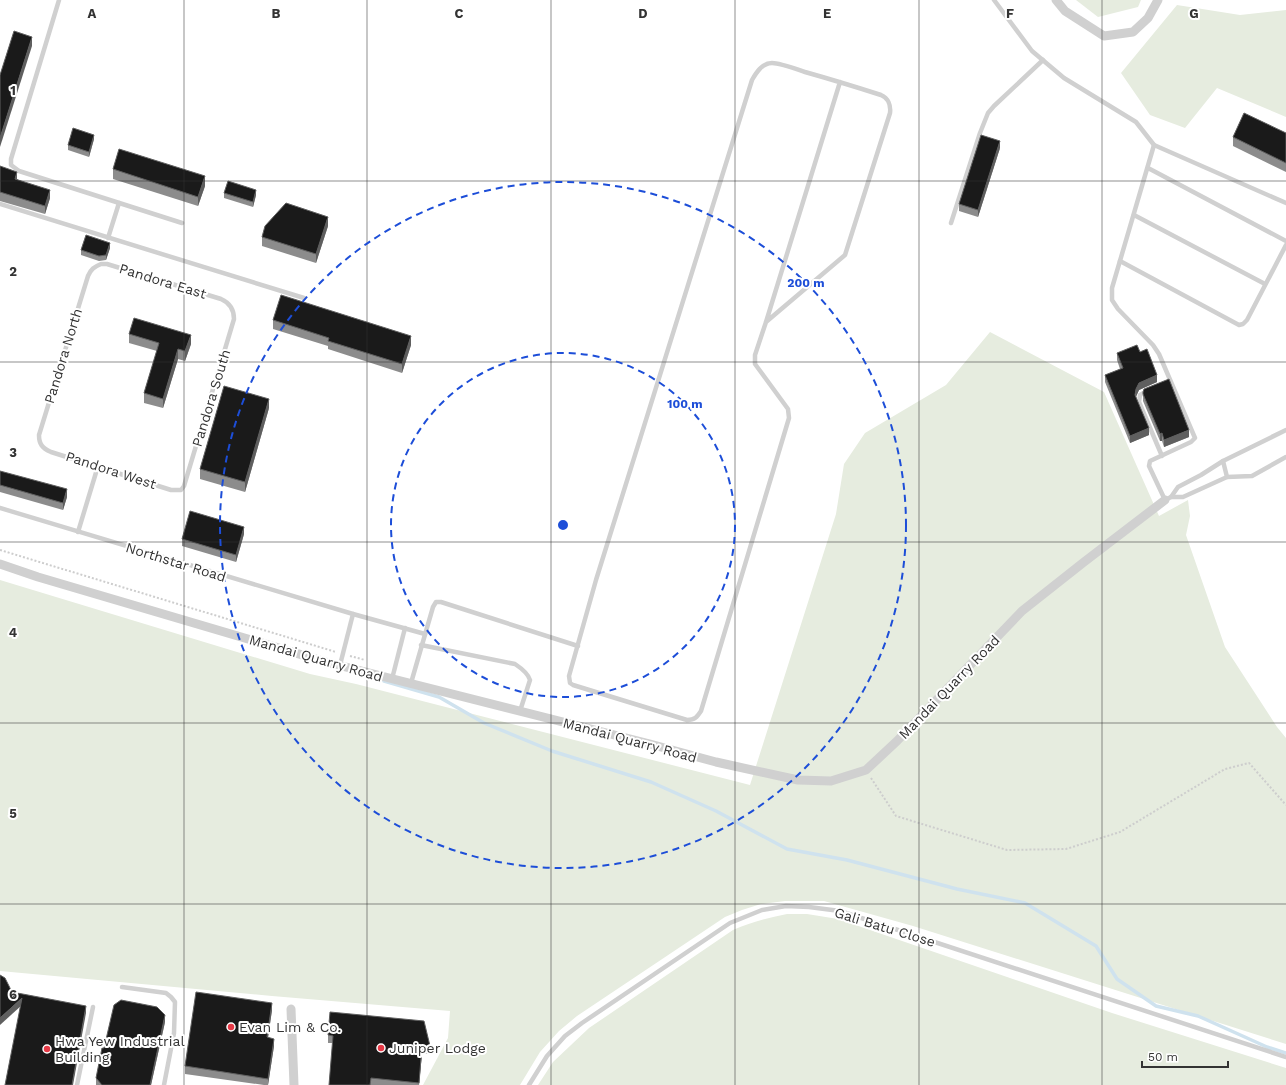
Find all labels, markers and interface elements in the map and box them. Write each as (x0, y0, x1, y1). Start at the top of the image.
text: A (88, 6, 97, 21)
text: B (272, 6, 281, 21)
text: C (455, 6, 464, 21)
text: D (638, 6, 648, 21)
text: E (823, 6, 831, 21)
text: F (1006, 6, 1014, 21)
text: G (1189, 6, 1199, 21)
text: 1 (10, 83, 16, 98)
street label: Pandora East (117, 260, 209, 302)
text: 2 (9, 264, 17, 279)
text: 200 m (787, 276, 825, 290)
street label: Pandora North (41, 307, 85, 405)
street label: Pandora South (189, 347, 233, 449)
text: 100 m (667, 397, 703, 411)
text: 3 (9, 445, 17, 460)
street label: Pandora West (64, 448, 158, 492)
centre of rings (556, 518, 570, 532)
street label: Northstar Road (124, 539, 228, 585)
text: 4 (9, 625, 18, 640)
street label: Mandai Quarry Road (247, 631, 385, 685)
street label: Mandai Quarry Road (895, 632, 1003, 742)
street label: Mandai Quarry Road (561, 714, 699, 766)
text: 5 (9, 806, 17, 821)
street label: Gali Batu Close (833, 904, 937, 950)
text: 6 (9, 987, 17, 1002)
place label: Evan Lim & Co. (239, 1019, 341, 1035)
marker: Evan Lim & Co. (226, 1022, 236, 1032)
place label: Hwa Yew Industrial Building (55, 1033, 185, 1065)
place label: Juniper Lodge (389, 1040, 486, 1056)
marker: Juniper Lodge (376, 1043, 386, 1053)
scale bar (1142, 1043, 1228, 1069)
marker: Hwa Yew Industrial Building (42, 1044, 52, 1054)
text: 50 m (1148, 1050, 1178, 1064)

